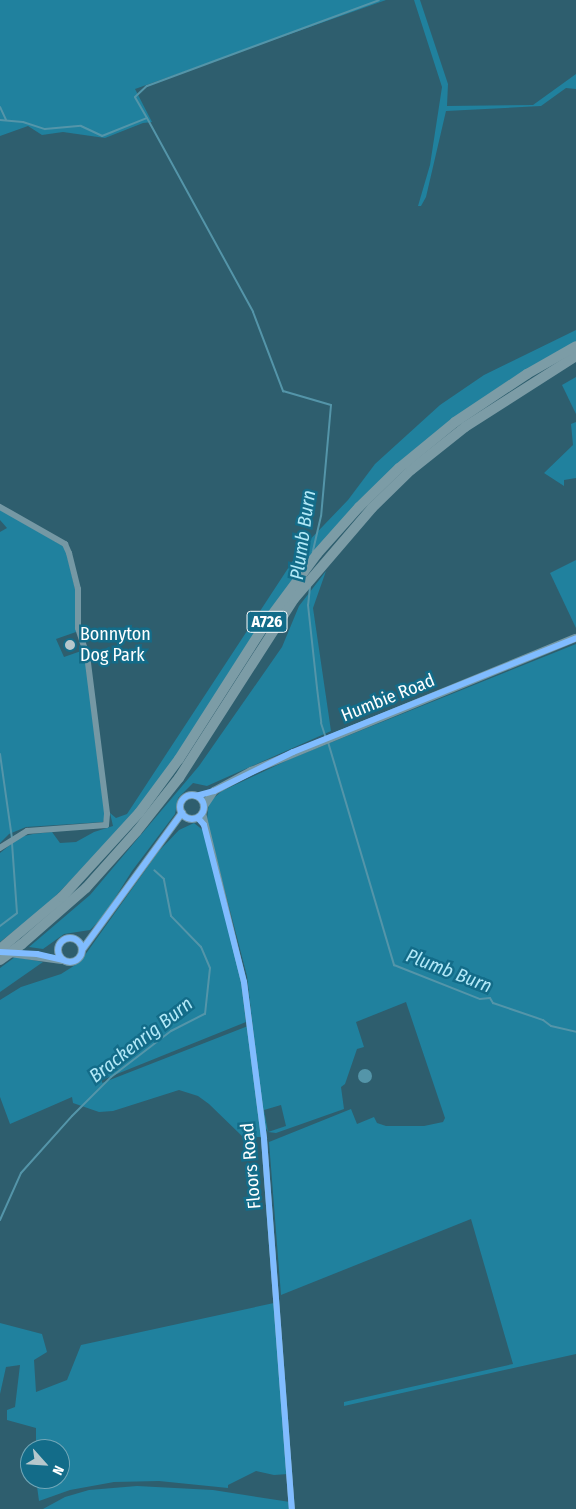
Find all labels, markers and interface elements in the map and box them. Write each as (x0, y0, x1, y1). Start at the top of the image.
water label: Plumb Burn (285, 489, 321, 581)
road number: A726 (246, 608, 288, 636)
place label: Bonnyton Dog Park (80, 624, 151, 666)
marker: Bonnyton Dog Park (64, 639, 76, 651)
street label: Humbie Road (338, 669, 438, 727)
water label: Plumb Burn (403, 944, 495, 998)
water label: Brackenrig Burn (85, 992, 197, 1088)
street label: Floors Road (236, 1122, 266, 1210)
north arrow (20, 1439, 70, 1489)
text: N (49, 1463, 68, 1478)

